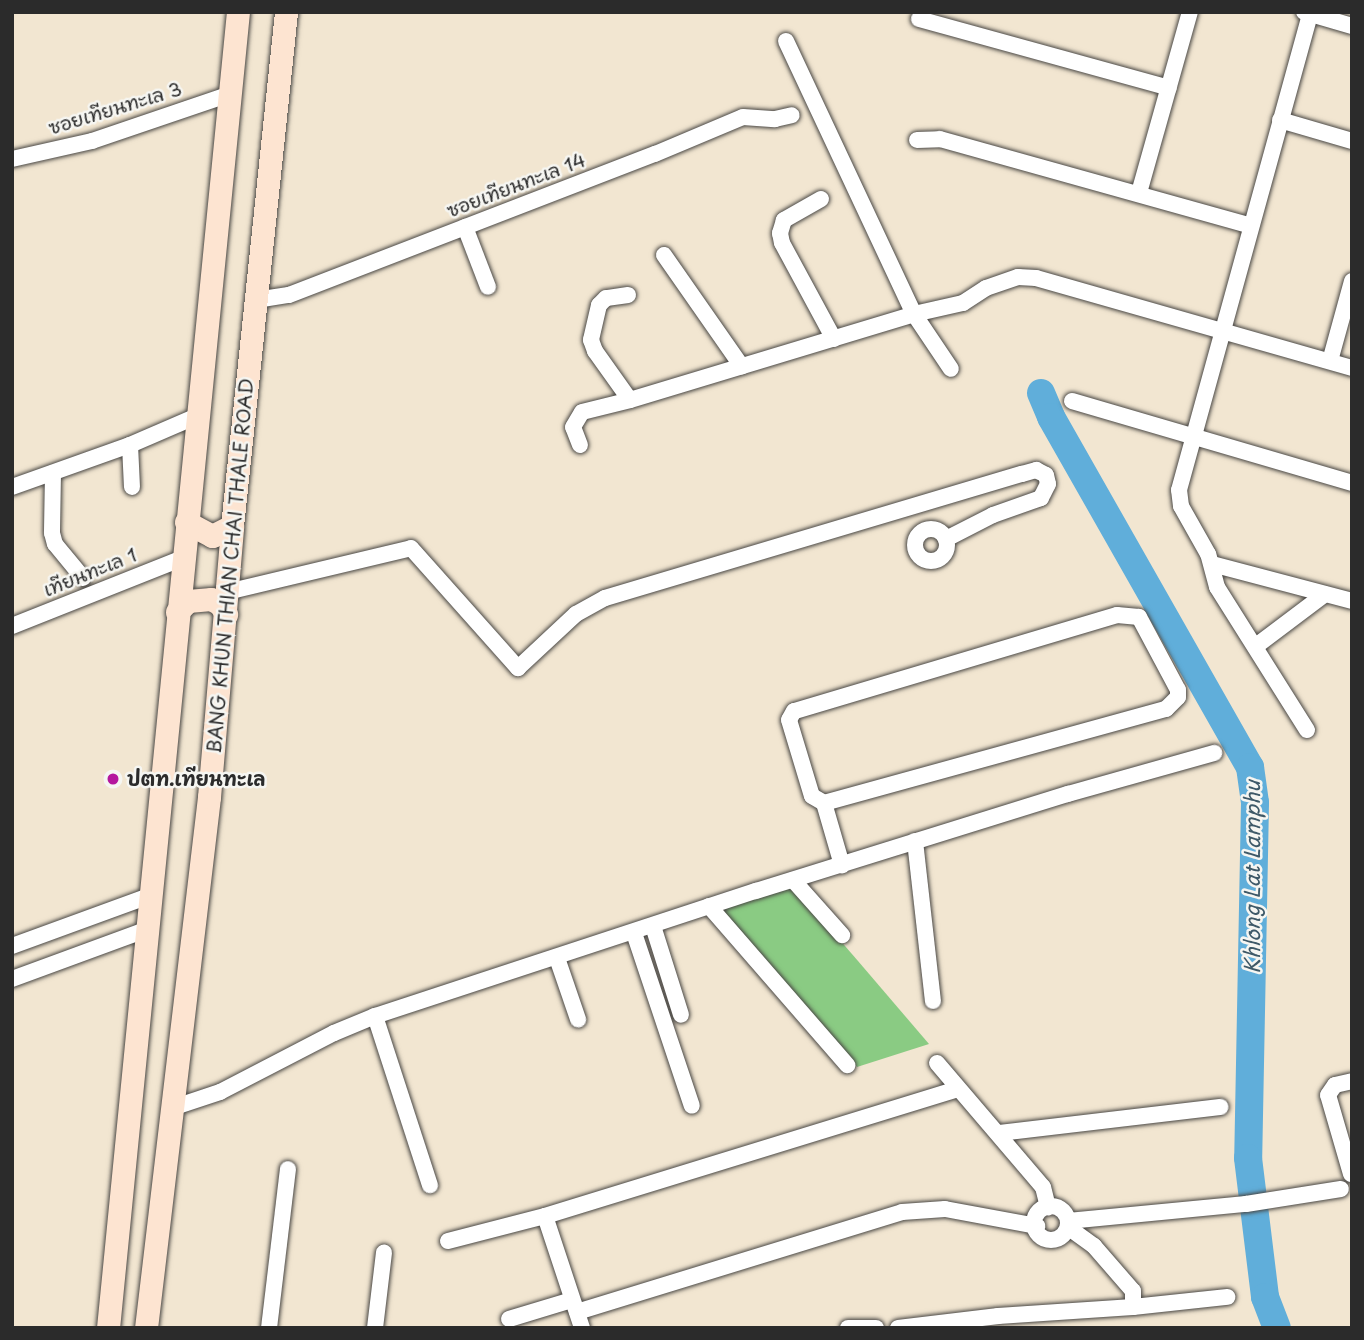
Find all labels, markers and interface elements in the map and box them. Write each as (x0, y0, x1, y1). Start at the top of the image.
street label: ซอยเทียนทะเล 3 (46, 77, 184, 139)
street label: ซอยเทียนทะเล 14 (443, 148, 589, 222)
street label: BANG KHUN THIAN CHAI THALE ROAD (202, 375, 258, 757)
street label: เทียนทะเล 1 (40, 543, 140, 601)
place label: ปตท.เทียนทะเล (127, 768, 265, 790)
marker: ปตท.เทียนทะเล (105, 771, 121, 787)
water label: Khlong Lat Lamphu (1238, 779, 1264, 975)

